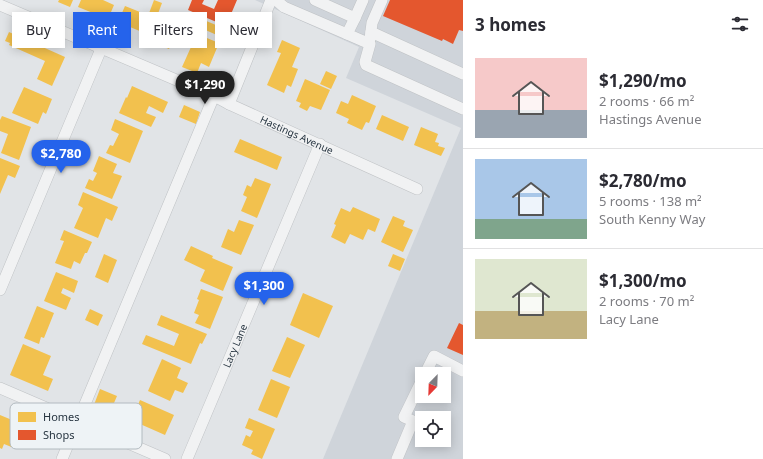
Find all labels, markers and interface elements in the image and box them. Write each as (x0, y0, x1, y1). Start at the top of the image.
chip: Buy (12, 12, 65, 48)
chip: Rent (73, 12, 131, 48)
chip: Filters (139, 12, 207, 48)
chip: New (215, 12, 272, 48)
text: 3 homes (475, 13, 546, 36)
icon: filters (729, 13, 751, 35)
text: $1,290/mo (599, 69, 687, 92)
pin: $1,290 (172, 71, 238, 105)
icon: home (507, 74, 555, 122)
text: $1,290 (185, 75, 225, 93)
text: 2 rooms · 66 m² (599, 92, 694, 110)
text: Hastings Avenue (599, 110, 701, 128)
street label: Hastings Avenue (258, 112, 336, 157)
pin: $2,780 (28, 140, 94, 174)
text: $2,780 (41, 144, 81, 162)
text: $2,780/mo (599, 169, 687, 192)
icon: home (507, 175, 555, 223)
text: 5 rooms · 138 m² (599, 192, 702, 210)
text: South Kenny Way (599, 210, 705, 228)
text: $1,300/mo (599, 269, 687, 292)
pin: $1,300 (231, 272, 297, 306)
icon: home (507, 275, 555, 323)
text: $1,300 (244, 276, 284, 294)
text: 2 rooms · 70 m² (599, 292, 694, 310)
text: Lacy Lane (599, 310, 659, 328)
street label: Lacy Lane (219, 321, 250, 370)
north arrow (415, 367, 451, 403)
map controls (415, 367, 451, 447)
legend (10, 403, 142, 449)
text: Homes (43, 409, 80, 424)
button: locate (415, 411, 451, 447)
text: Shops (43, 427, 75, 442)

